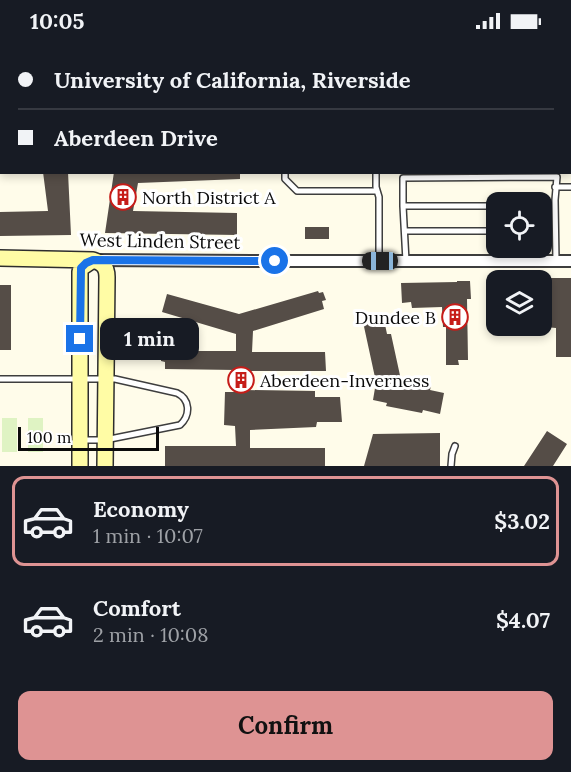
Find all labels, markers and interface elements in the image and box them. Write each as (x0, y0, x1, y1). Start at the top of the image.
text: 10:05 (30, 7, 84, 35)
text: University of California, Riverside (54, 66, 411, 94)
text: Aberdeen Drive (54, 124, 218, 152)
building icon: North District A (108, 182, 138, 212)
place label: North District A (142, 186, 276, 209)
map controls (486, 192, 552, 336)
button: locate (486, 192, 552, 258)
street label: West Linden Street (80, 228, 241, 254)
route start (261, 247, 288, 274)
car (362, 252, 398, 270)
button: layers (486, 270, 552, 336)
building icon: Dundee B (440, 302, 470, 332)
place label: Dundee B (355, 306, 436, 329)
callout: 1 min (101, 318, 200, 360)
route end (66, 325, 93, 352)
text: 1 min (124, 326, 175, 351)
building icon: Aberdeen-Inverness (226, 365, 256, 395)
place label: Aberdeen-Inverness (259, 369, 429, 392)
scale bar (18, 424, 159, 451)
text: 100 m (27, 427, 71, 447)
icon: car (21, 494, 75, 548)
text: Economy (93, 495, 189, 523)
text: $3.02 (494, 507, 550, 535)
text: 1 min · 10:07 (93, 523, 203, 548)
icon: car (21, 593, 75, 647)
text: Comfort (93, 594, 181, 622)
text: $4.07 (496, 606, 550, 634)
text: 2 min · 10:08 (93, 622, 209, 647)
button: Confirm (18, 691, 553, 760)

